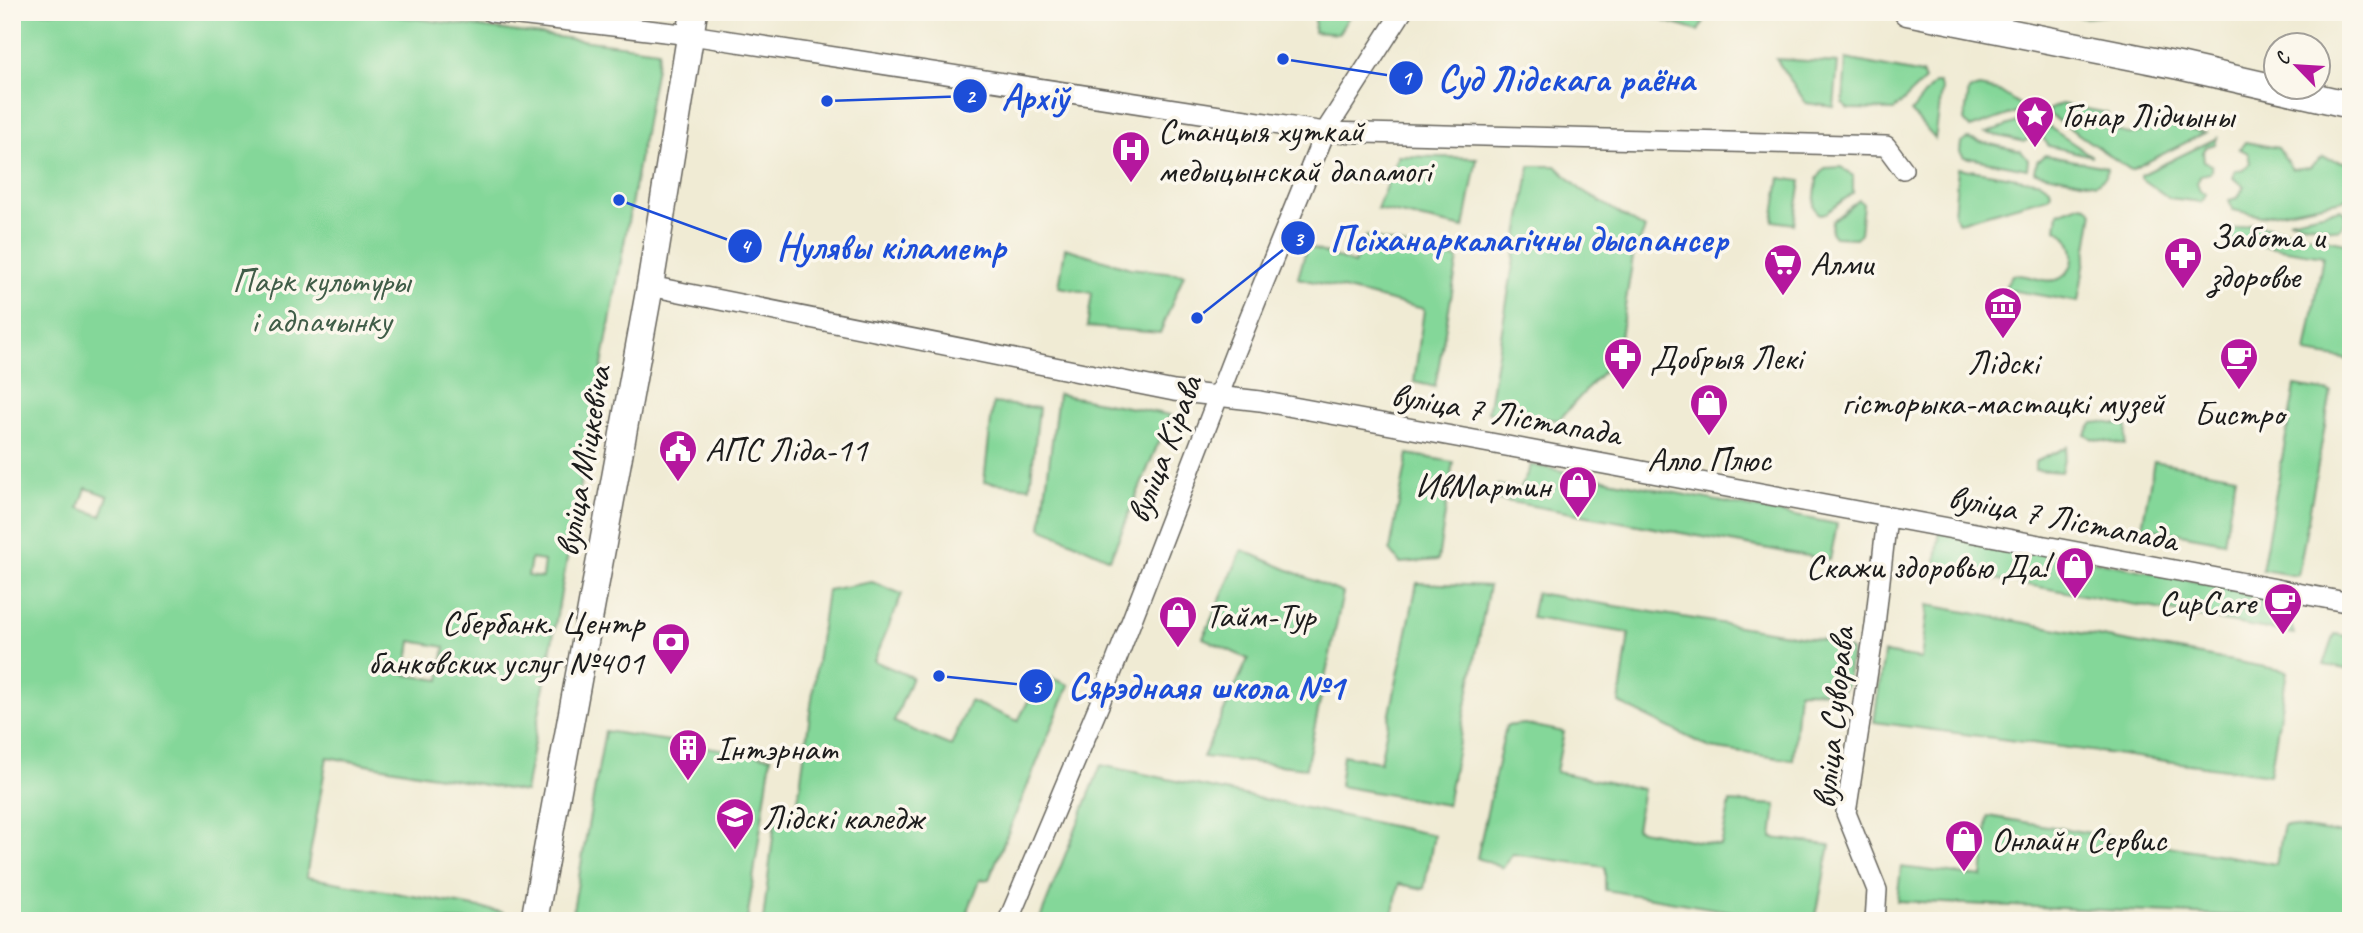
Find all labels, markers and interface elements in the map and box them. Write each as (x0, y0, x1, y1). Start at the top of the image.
north arrow (2262, 32, 2332, 102)
text: С (2270, 48, 2296, 69)
callout: Суд Лідскага раёна (1388, 49, 1708, 107)
text: Суд Лідскага раёна (1438, 55, 1698, 102)
text: 1 (1401, 65, 1413, 91)
callout: Архіў (952, 67, 1082, 125)
text: Архіў (1001, 73, 1072, 120)
text: 2 (965, 83, 977, 109)
place label: Гонар Лідчыны (2062, 93, 2236, 138)
place icon: Гонар Лідчыны (2014, 94, 2056, 149)
place label: Станцыя хуткай медыцынскай дапамогі (1158, 108, 1436, 193)
hospital icon: Станцыя хуткай медыцынскай дапамогі (1110, 129, 1152, 184)
callout: Псіханаркалагічны дыспансер (1281, 209, 1742, 267)
place label: Забота и здоровье (2206, 214, 2327, 299)
text: Псіханаркалагічны дыспансер (1330, 215, 1730, 262)
callout: Нулявы кіламетр (727, 217, 1019, 275)
text: Нулявы кіламетр (777, 223, 1008, 270)
text: 3 (1293, 226, 1305, 252)
text: 4 (740, 233, 752, 259)
pharmacy icon: Забота и здоровье (2162, 235, 2204, 290)
place label: Алми (1810, 241, 1875, 286)
supermarket icon: Алми (1762, 242, 1804, 297)
park label: Парк культуры і адпачынку (232, 258, 413, 343)
museum icon: Лідскі гісторыка-мастацкі музей (1982, 285, 2024, 340)
place label: Добрыя Лекі (1650, 335, 1807, 380)
pharmacy icon: Добрыя Лекі (1602, 336, 1644, 391)
cafe icon: Бистро (2218, 336, 2260, 391)
place label: Лідскі гісторыка-мастацкі музей (1842, 340, 2167, 425)
street label: вуліца Міцкевіча (544, 360, 622, 560)
street label: вуліца Кірава (1115, 367, 1213, 529)
street label: вуліца 7 Лістапада (1388, 372, 1627, 457)
shop icon: Алло Плюс (1688, 382, 1730, 437)
place label: Бистро (2194, 391, 2288, 436)
place label: АПС Ліда-11 (705, 427, 870, 472)
public building icon: АПС Ліда-11 (657, 428, 699, 483)
place label: Алло Плюс (1647, 437, 1772, 482)
place label: ИвМартин (1415, 463, 1554, 508)
shop icon: ИвМартин (1557, 464, 1599, 519)
street label: вуліца 7 Лістапада (1945, 474, 2184, 563)
place label: Скажи здоровью Да! (1806, 544, 2055, 589)
shop icon: Скажи здоровью Да! (2054, 545, 2096, 600)
place label: CupCare (2159, 580, 2259, 625)
cafe icon: CupCare (2262, 581, 2304, 636)
place label: Тайм-Тур (1205, 593, 1317, 638)
shop icon: Тайм-Тур (1157, 594, 1199, 649)
place label: Сбербанк. Центр банковских услуг №401 (368, 600, 647, 685)
bank icon: Сбербанк. Центр банковских услуг №401 (650, 621, 692, 676)
street label: вуліца Суворава (1801, 623, 1865, 811)
callout: Сярэднаяя школа №1 (1019, 657, 1358, 715)
text: Сярэднаяя школа №1 (1068, 663, 1348, 710)
text: 5 (1031, 674, 1042, 700)
place label: Інтэрнат (715, 726, 839, 771)
building icon: Інтэрнат (667, 727, 709, 782)
place label: Лідскі каледж (762, 795, 927, 840)
school or university icon: Лідскі каледж (714, 796, 756, 851)
place label: Онлайн Сервис (1991, 817, 2168, 862)
shop icon: Онлайн Сервис (1943, 818, 1985, 873)

